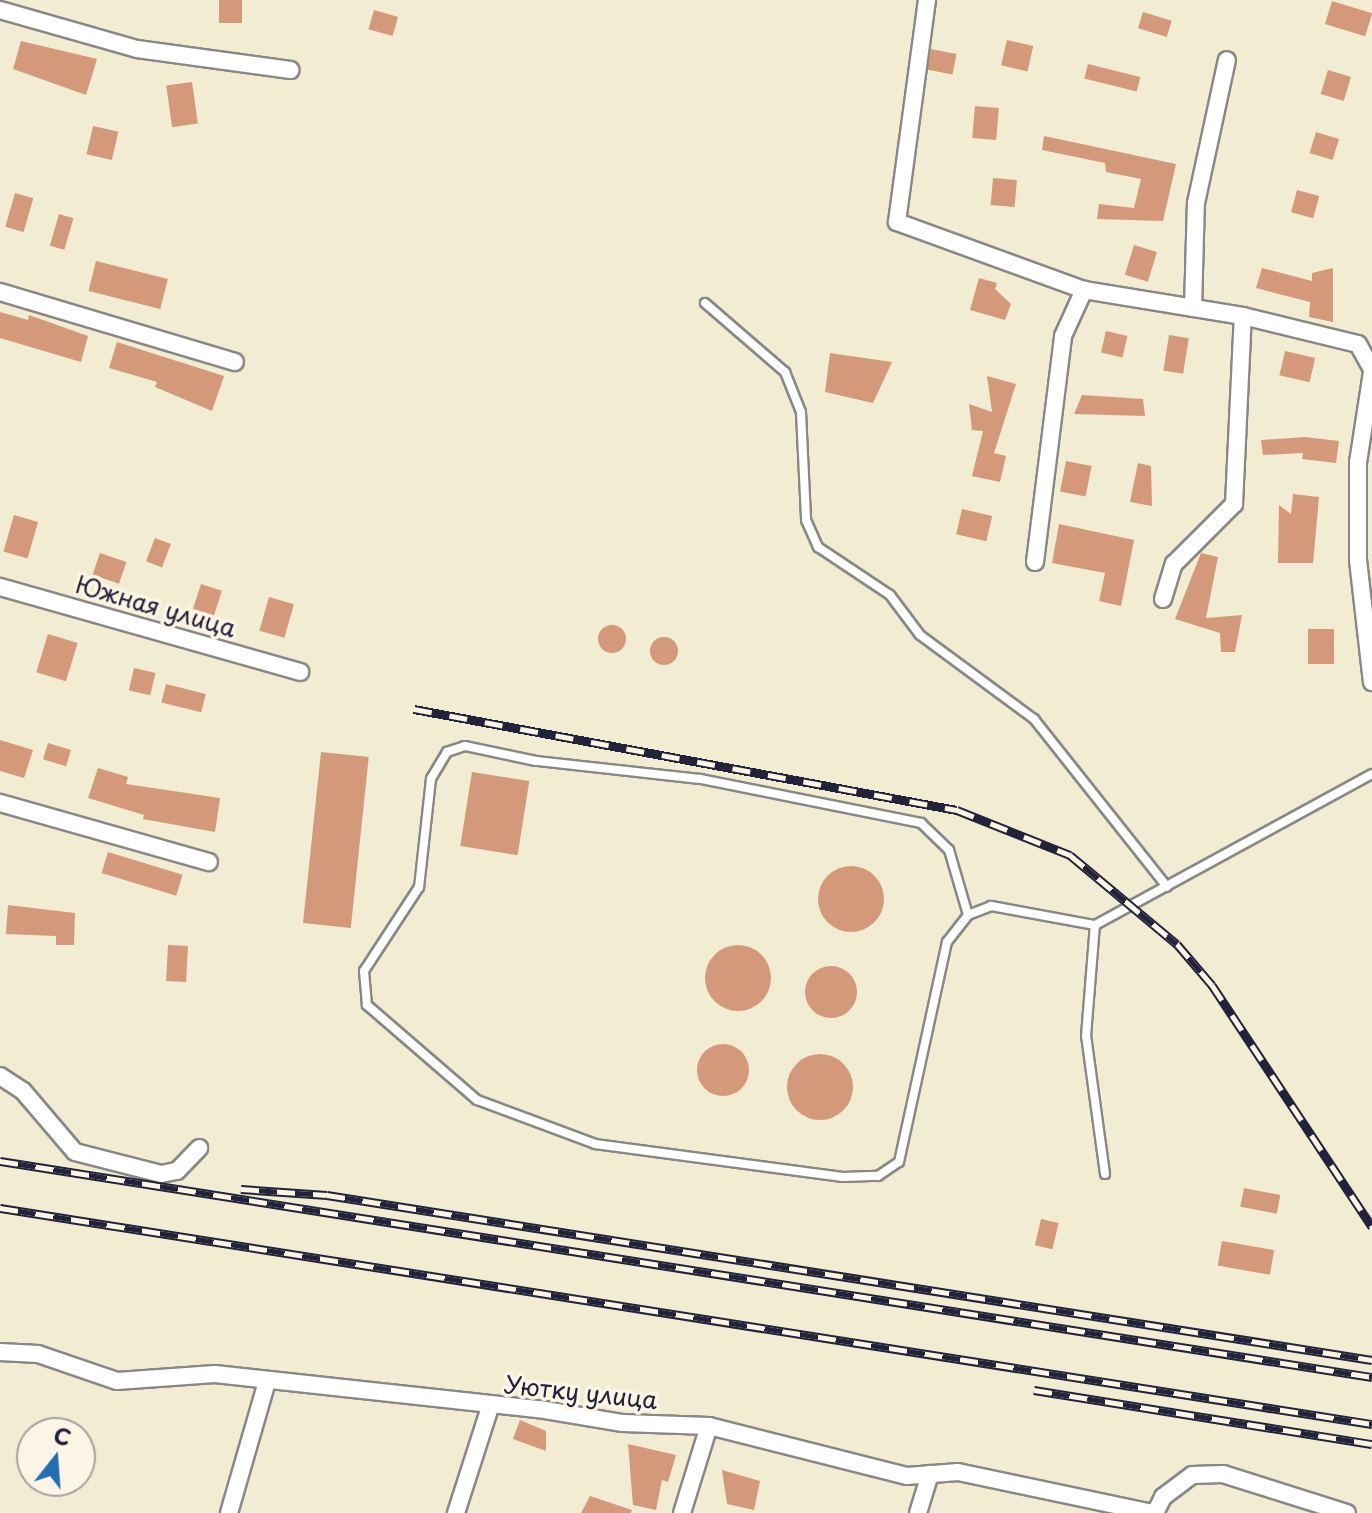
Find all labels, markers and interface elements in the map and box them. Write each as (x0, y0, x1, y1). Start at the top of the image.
street label: Южная улица (72, 569, 240, 643)
street label: Уютку улица (502, 1370, 660, 1414)
north arrow (16, 1417, 96, 1497)
text: С (50, 1417, 75, 1454)

